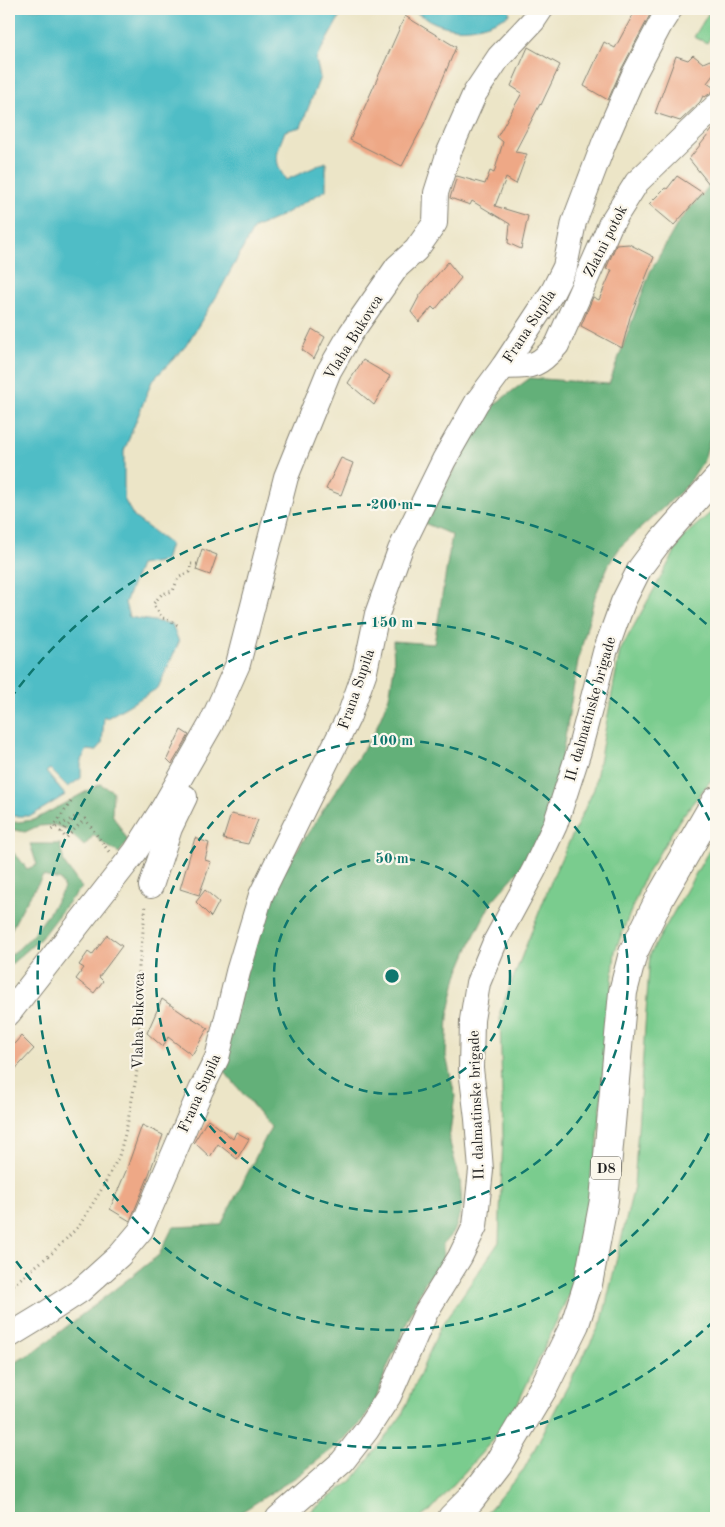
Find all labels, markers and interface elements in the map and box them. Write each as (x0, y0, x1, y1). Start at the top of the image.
street label: Zlatni potok (582, 203, 631, 280)
street label: Frana Supila (501, 287, 560, 366)
street label: Vlaha Bukovca (322, 292, 387, 383)
text: 200 m (371, 498, 413, 513)
text: 150 m (371, 616, 413, 631)
street label: II. dalmatinske brigade (564, 635, 619, 783)
street label: Frana Supila (337, 647, 378, 732)
text: 100 m (371, 734, 413, 749)
text: 50 m (375, 852, 409, 867)
centre of rings (383, 967, 401, 985)
street label: Vlaha Bukovca (131, 972, 148, 1070)
street label: II. dalmatinske brigade (467, 1030, 488, 1180)
street label: Frana Supila (176, 1052, 225, 1135)
road number: D8 (591, 1156, 621, 1180)

